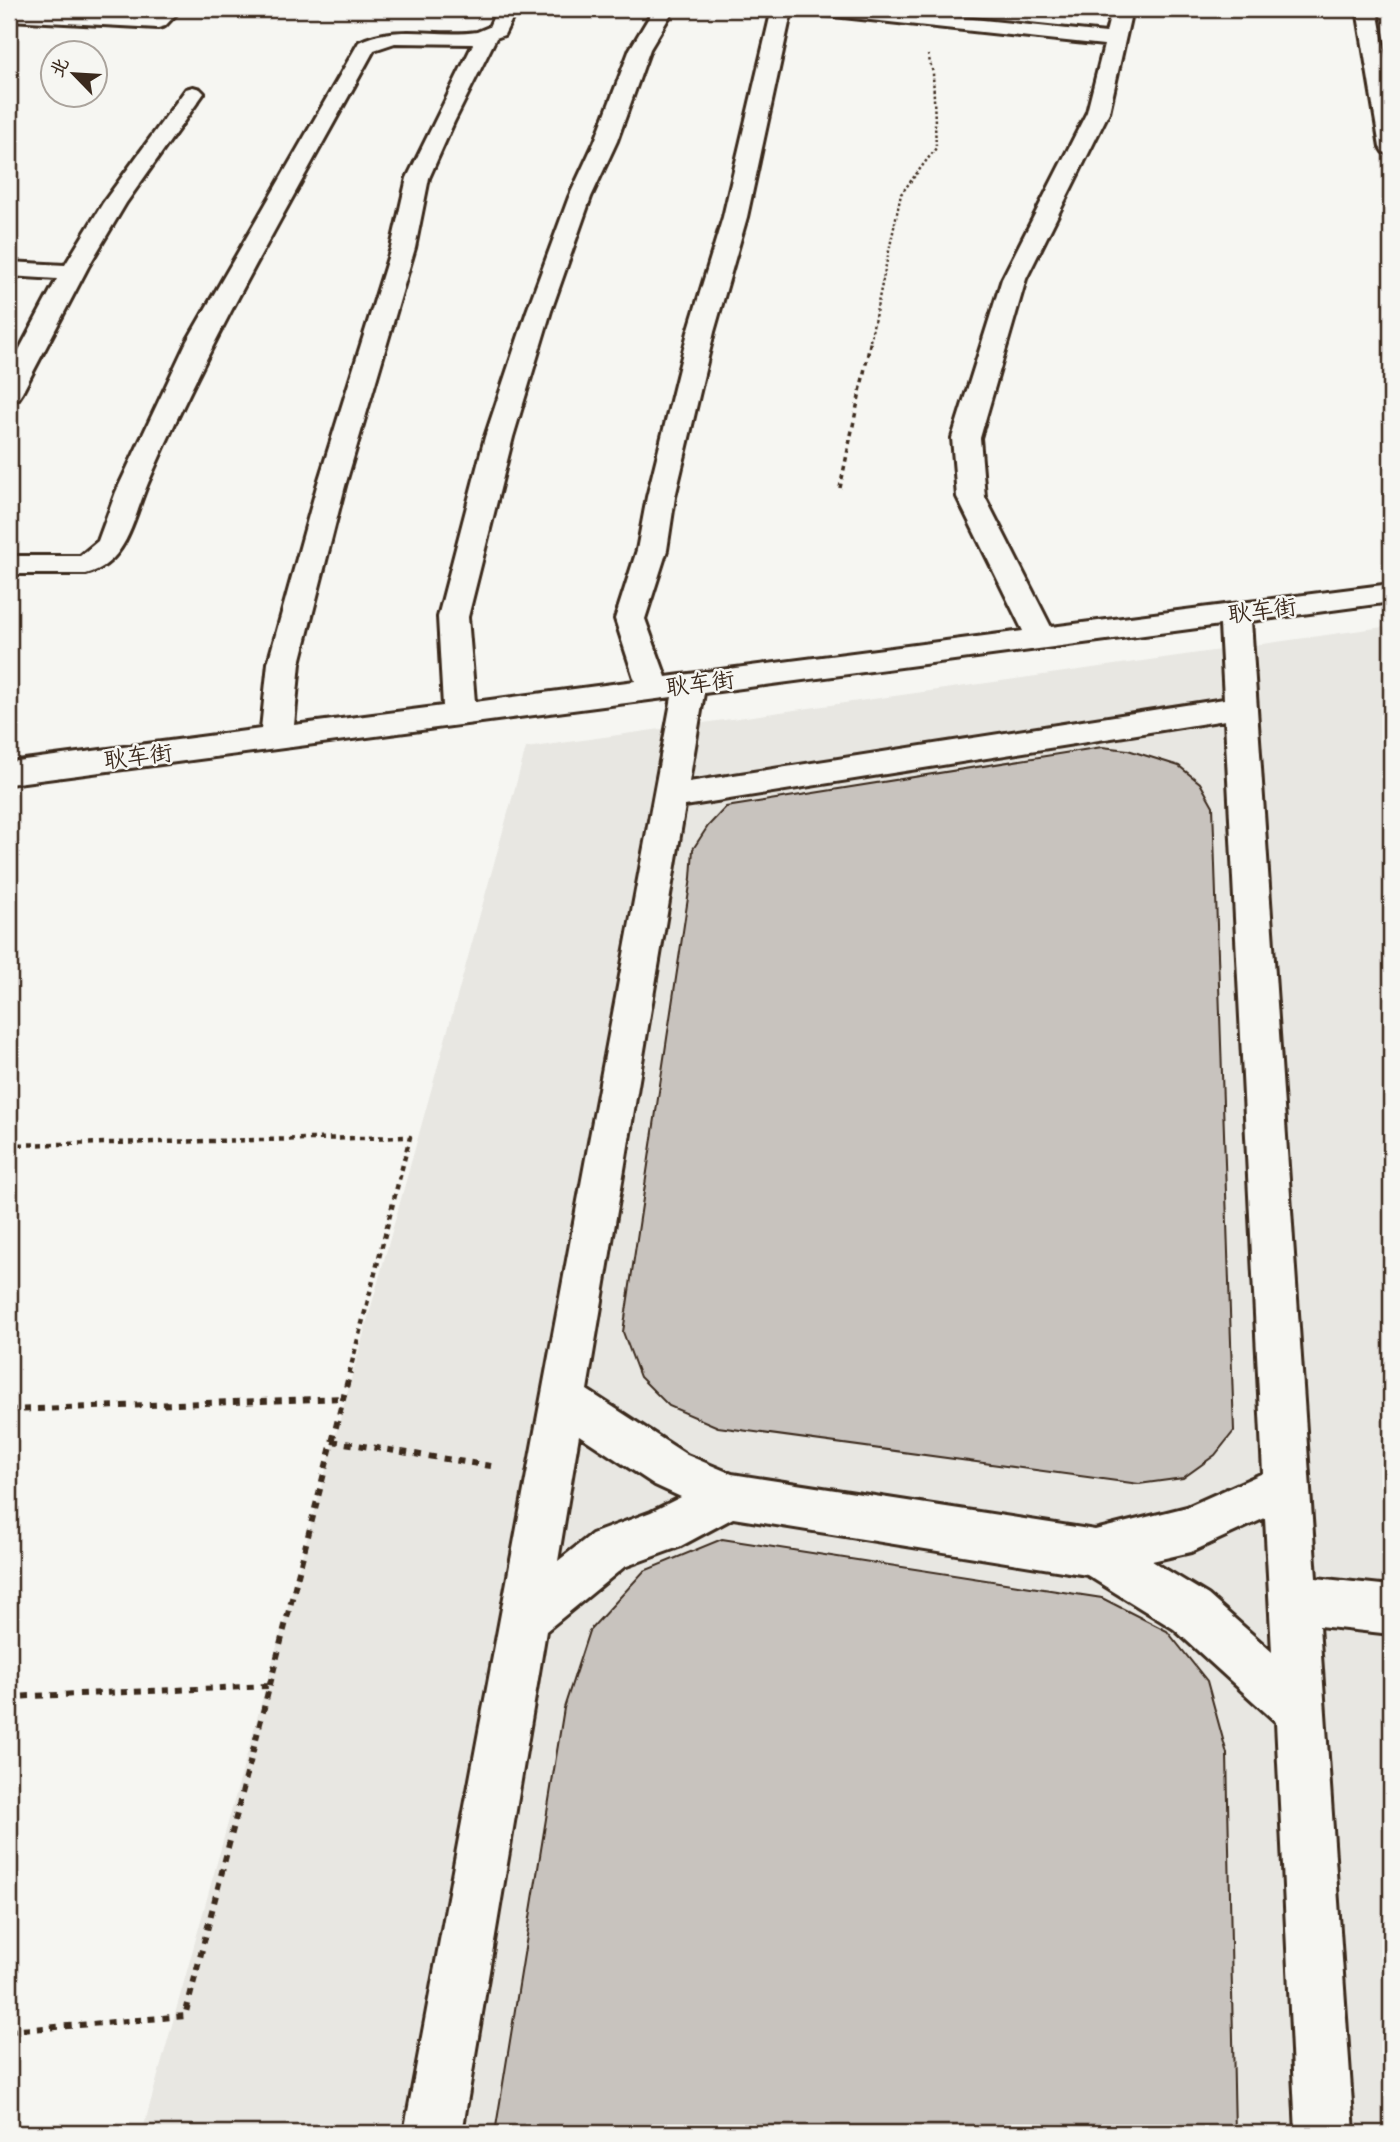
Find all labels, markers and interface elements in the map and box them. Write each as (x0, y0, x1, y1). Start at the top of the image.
north arrow (38, 38, 108, 108)
text: 北 (45, 54, 75, 81)
street label: 耿车街 (1226, 593, 1298, 631)
street label: 耿车街 (664, 666, 736, 704)
street label: 耿车街 (102, 739, 174, 777)

